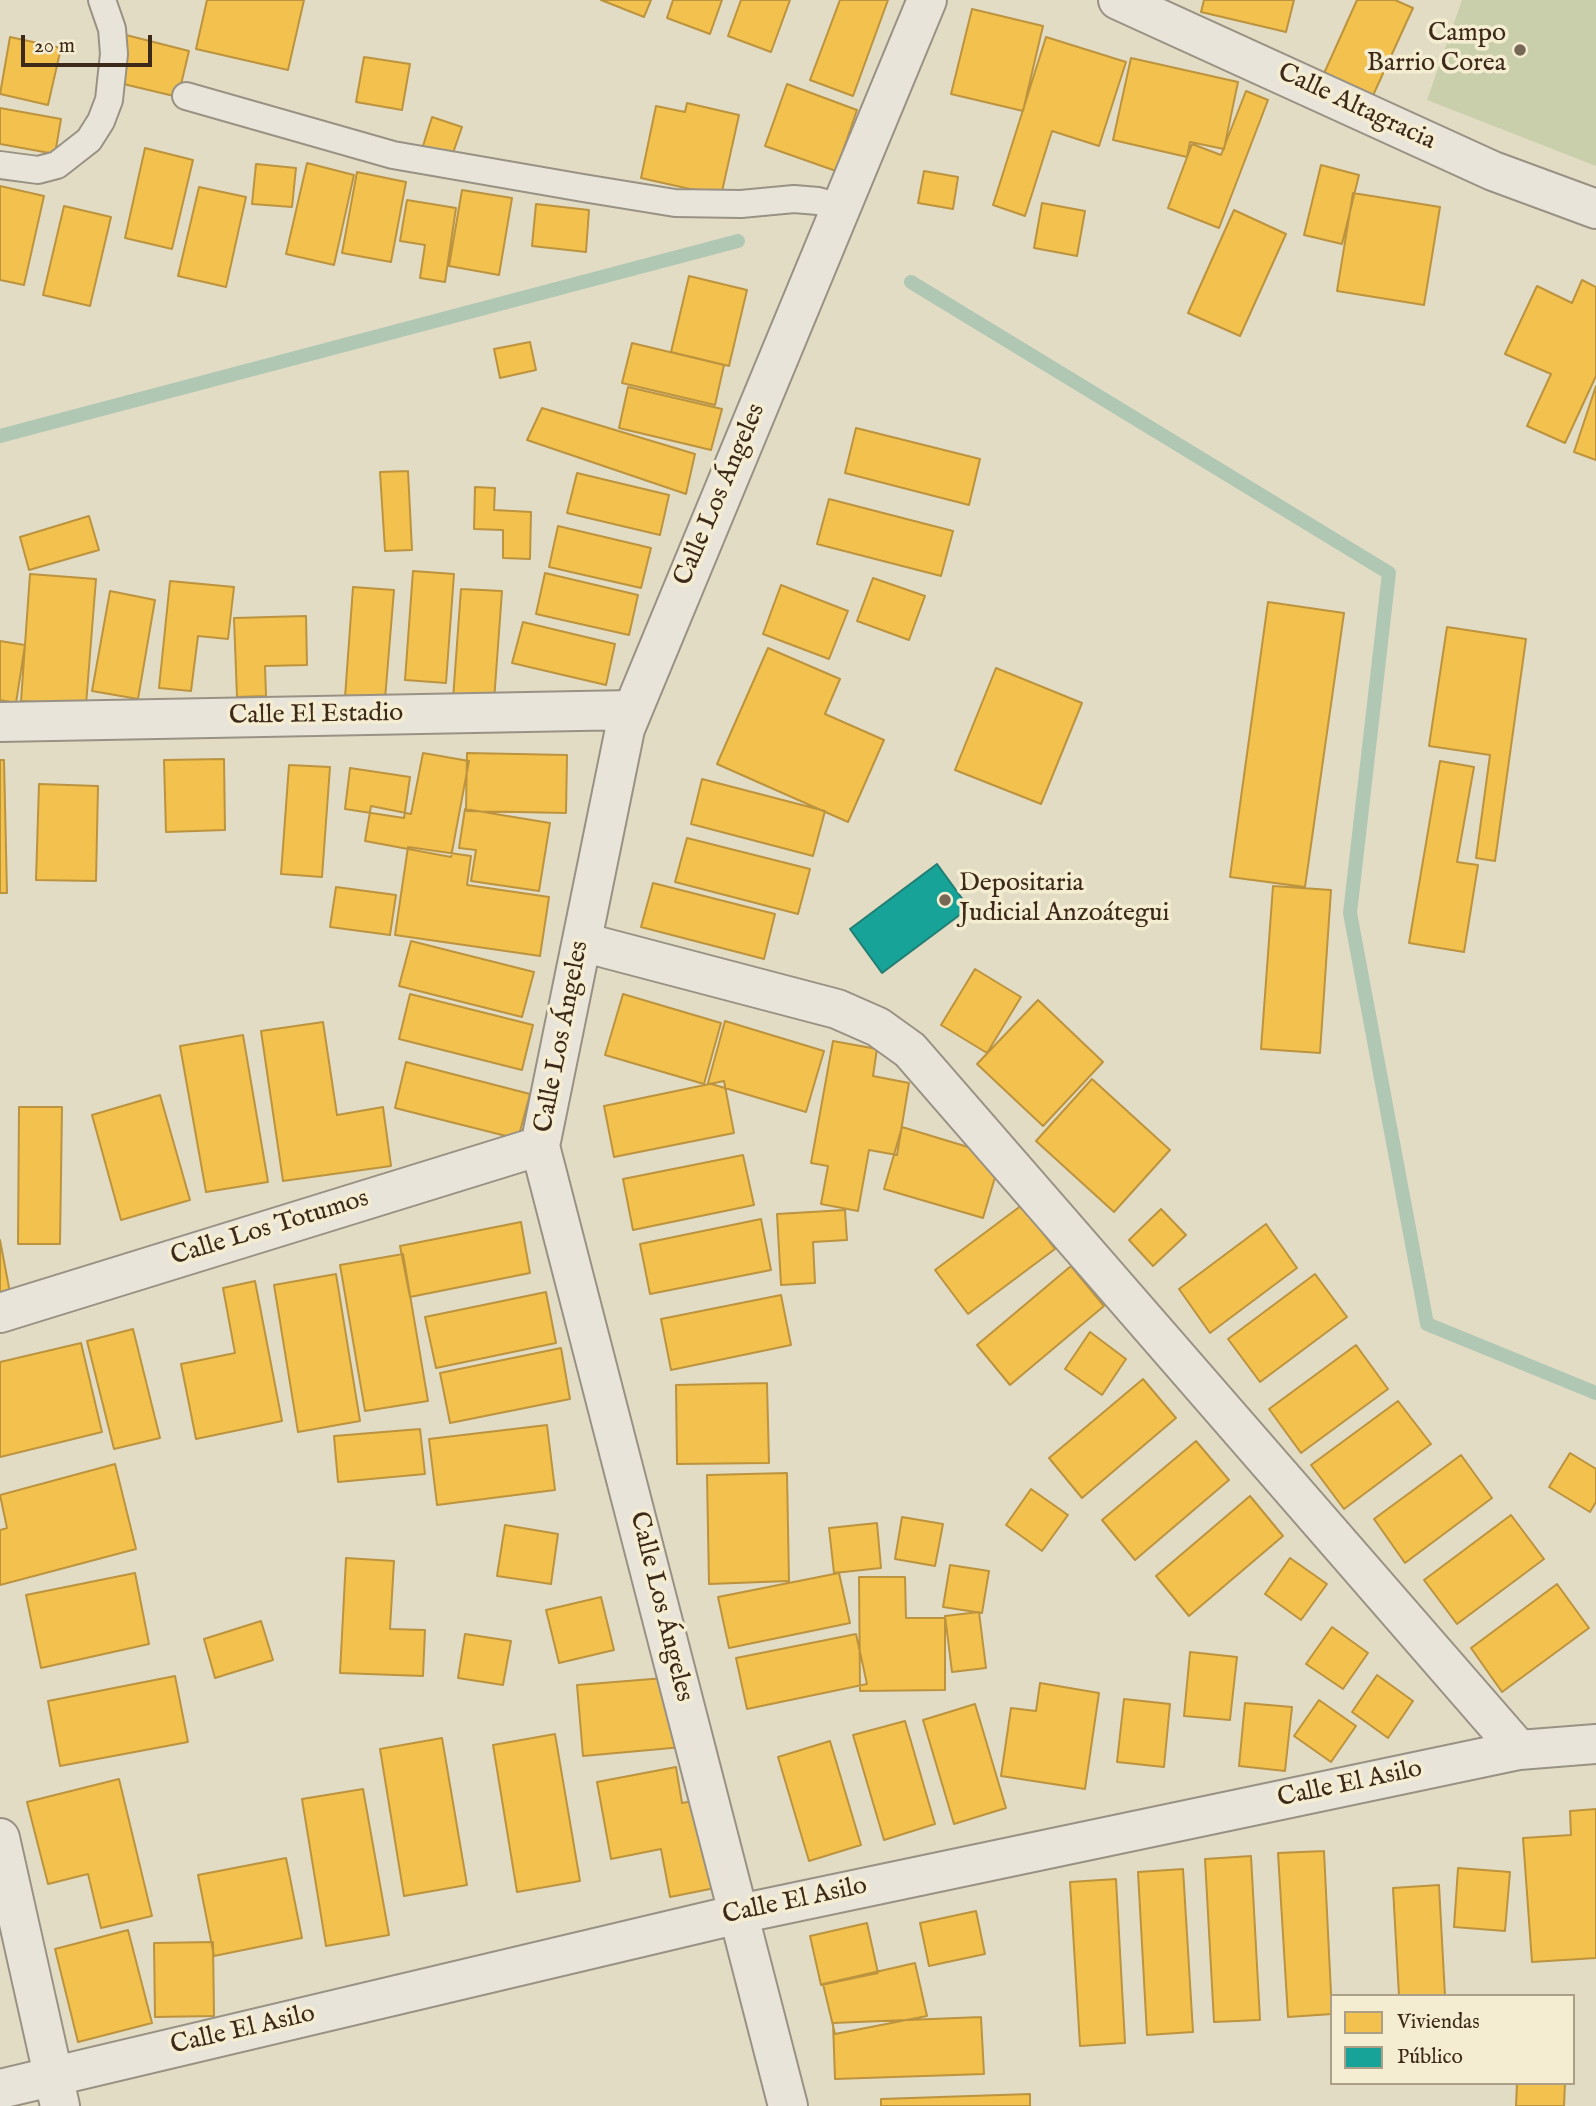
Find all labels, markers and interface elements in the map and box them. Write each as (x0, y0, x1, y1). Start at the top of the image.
place label: Campo Barrio Corea (1367, 19, 1506, 80)
scale bar (24, 21, 156, 65)
text: 20 m (34, 33, 75, 60)
marker: Campo Barrio Corea (1512, 42, 1528, 58)
street label: Calle Altagracia (1272, 58, 1440, 158)
street label: Calle Los Ángeles (669, 399, 773, 591)
street label: Calle El Estadio (229, 699, 403, 733)
place label: Depositaria Judicial Anzoátegui (959, 869, 1169, 931)
marker: Depositaria Judicial Anzoátegui (937, 892, 953, 908)
street label: Calle Los Ángeles (529, 938, 597, 1136)
street label: Calle Los Totumos (167, 1184, 373, 1274)
street label: Calle Los Ángeles (621, 1509, 699, 1705)
street label: Calle El Asilo (1275, 1754, 1425, 1816)
street label: Calle El Asilo (720, 1871, 870, 1933)
legend (1330, 1994, 1575, 2085)
street label: Calle El Asilo (168, 1999, 318, 2063)
text: Viviendas (1397, 2009, 1480, 2036)
text: Público (1397, 2044, 1463, 2071)

